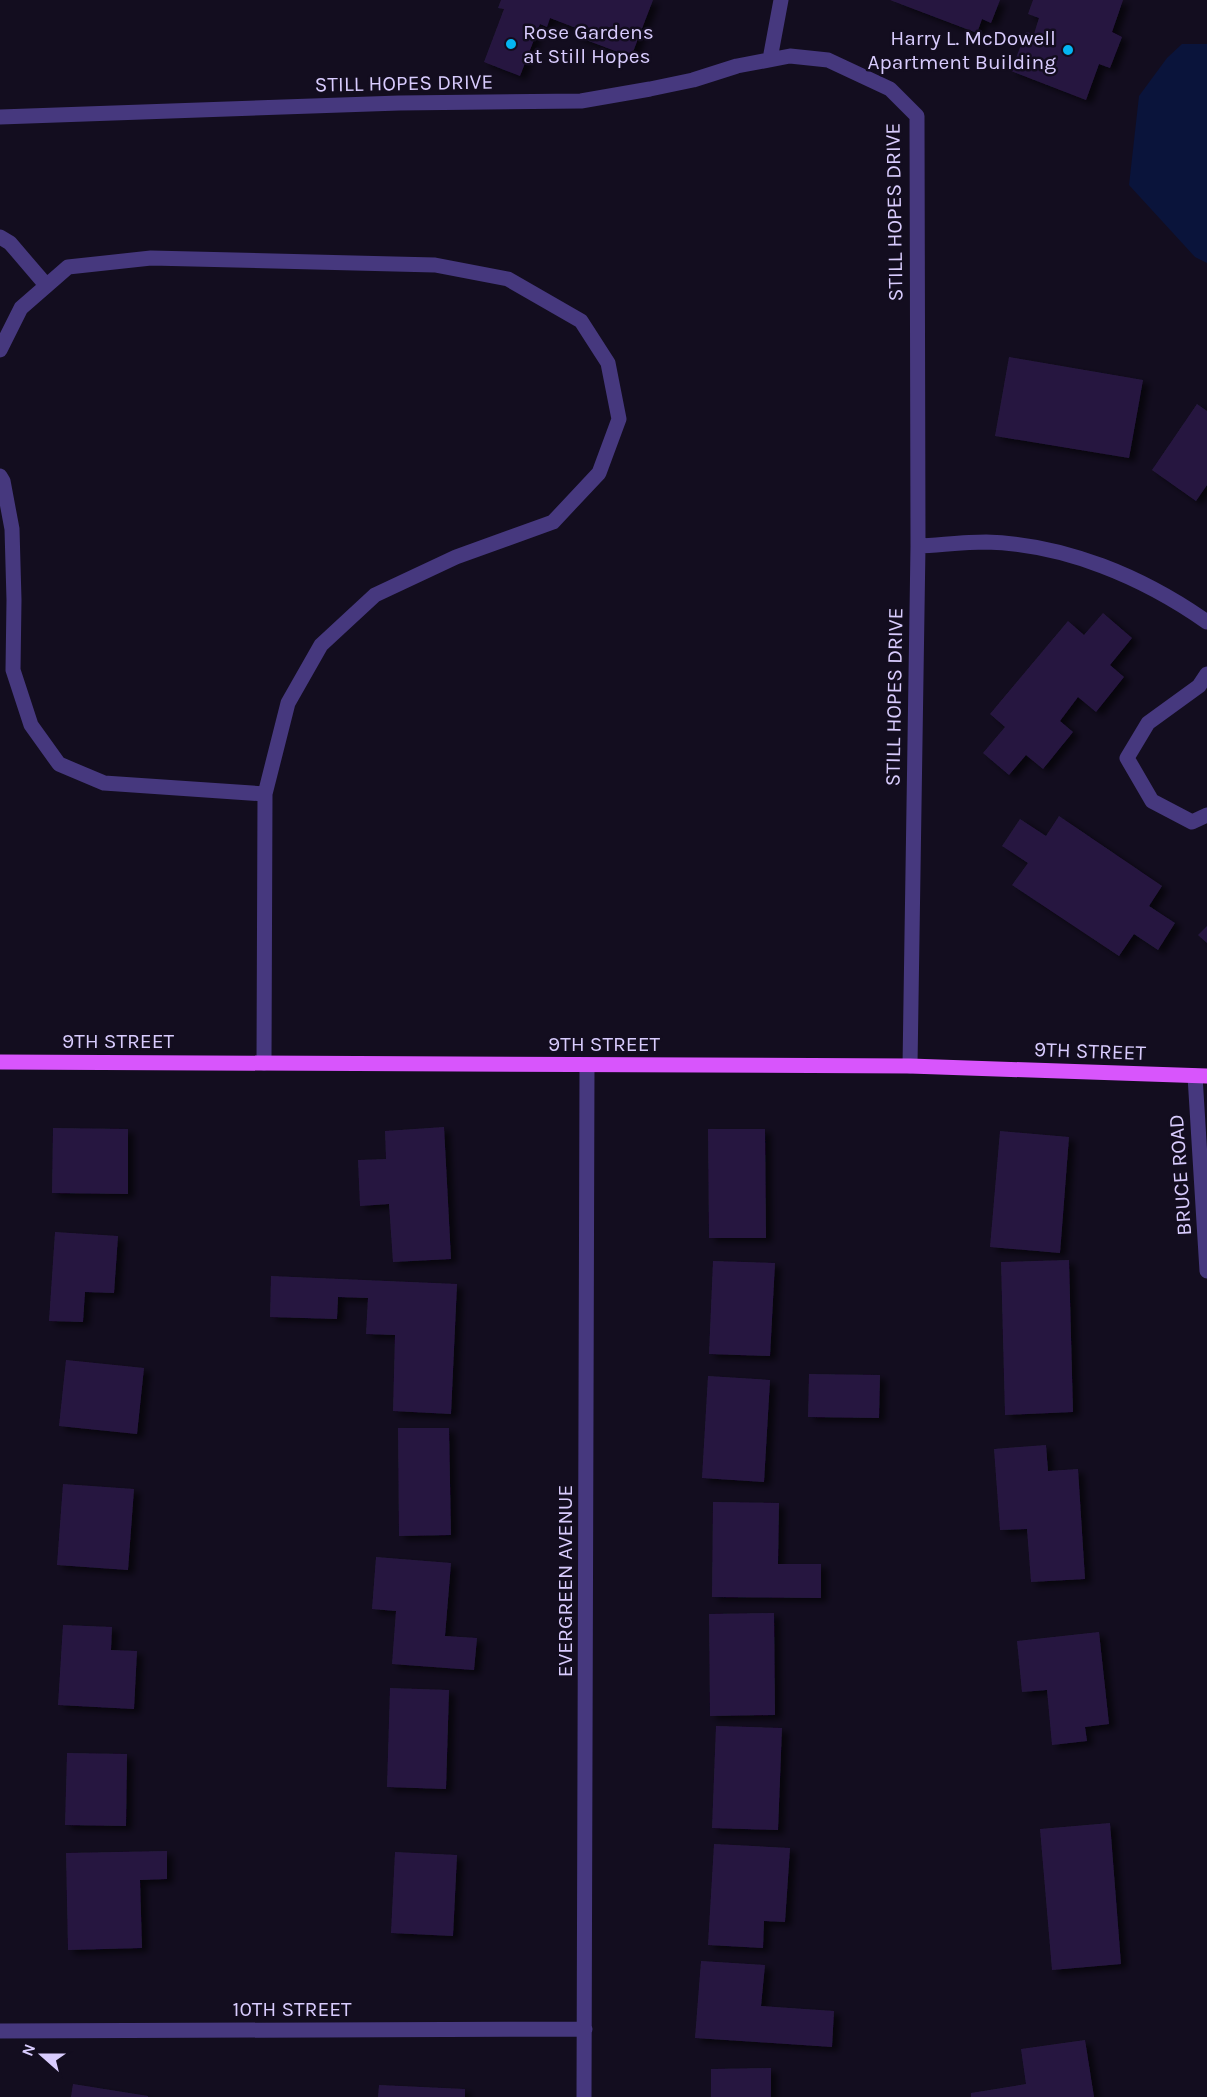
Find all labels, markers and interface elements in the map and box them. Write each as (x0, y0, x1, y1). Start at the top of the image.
place label: Rose Gardens at Still Hopes (523, 20, 654, 68)
place label: Harry L. McDowell Apartment Building (867, 26, 1056, 74)
marker: Rose Gardens at Still Hopes (504, 37, 518, 51)
marker: Harry L. McDowell Apartment Building (1061, 43, 1075, 57)
street label: STILL HOPES DRIVE (314, 69, 494, 97)
street label: STILL HOPES DRIVE (880, 122, 908, 302)
street label: STILL HOPES DRIVE (880, 607, 908, 787)
street label: 9TH STREET (62, 1029, 174, 1053)
street label: 9TH STREET (548, 1032, 660, 1056)
street label: 9TH STREET (1034, 1037, 1147, 1065)
street label: BRUCE ROAD (1164, 1113, 1196, 1237)
street label: EVERGREEN AVENUE (553, 1485, 577, 1677)
street label: 10TH STREET (232, 1997, 352, 2021)
north arrow (12, 2025, 72, 2085)
text: N (18, 2041, 39, 2059)

